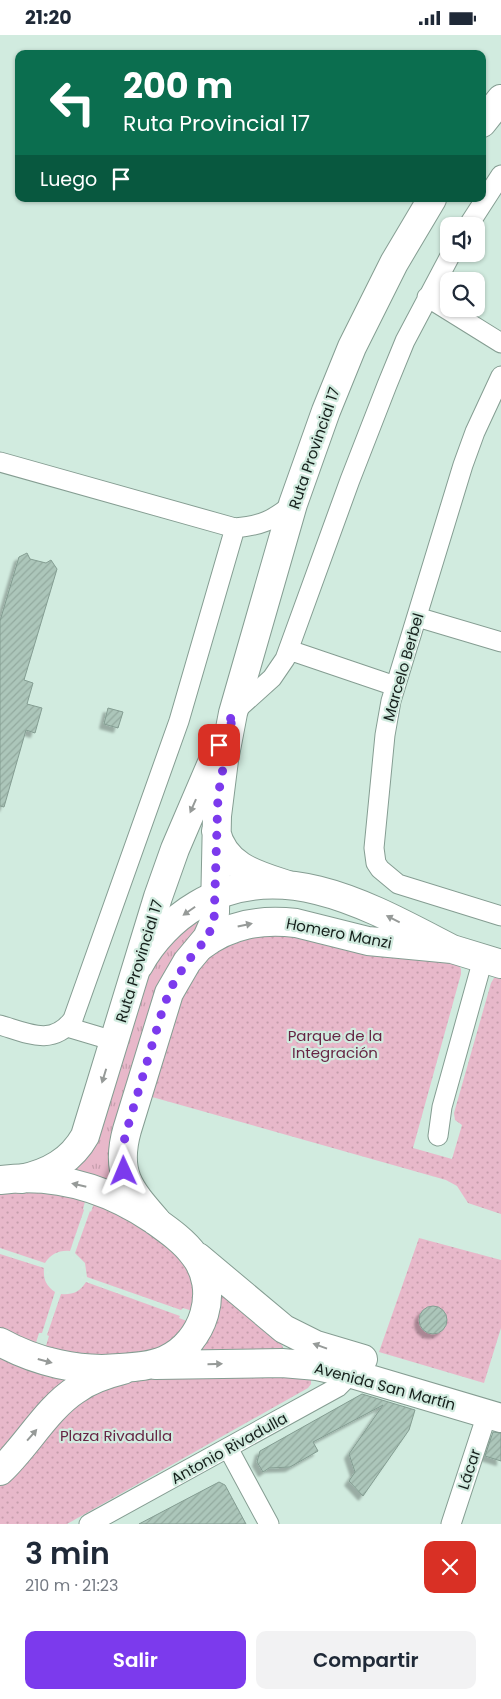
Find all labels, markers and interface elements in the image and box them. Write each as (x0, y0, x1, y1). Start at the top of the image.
text: 21:20 (25, 4, 72, 31)
text: 200 m (123, 61, 233, 110)
icon: left (40, 70, 105, 135)
text: Ruta Provincial 17 (123, 108, 310, 139)
icon: arrive (107, 165, 135, 193)
text: Luego (40, 166, 97, 193)
map controls (440, 217, 485, 317)
button: sound (440, 217, 485, 262)
button: search (440, 272, 485, 317)
street label: Ruta Provincial 17 (283, 384, 345, 512)
street label: Marcelo Berbel (378, 610, 428, 724)
pin (198, 724, 240, 766)
icon: arrive (205, 731, 233, 759)
one-way arrow (189, 799, 197, 813)
street label: Ruta Provincial 17 (110, 897, 168, 1025)
one-way arrow (182, 906, 196, 916)
street label: Homero Manzi (284, 912, 394, 954)
one-way arrow (386, 915, 400, 923)
one-way arrow (237, 921, 252, 929)
park label: Parque de la Integración (288, 1025, 382, 1063)
one-way arrow (99, 1069, 107, 1084)
position arrow (97, 1144, 149, 1196)
one-way arrow (71, 1181, 86, 1189)
one-way arrow (312, 1342, 327, 1350)
one-way arrow (38, 1357, 53, 1365)
street label: Avenida San Martín (312, 1357, 458, 1415)
one-way arrow (207, 1360, 223, 1368)
street label: Antonio Rivadulla (167, 1407, 291, 1489)
park label: Plaza Rivadulla (60, 1425, 172, 1446)
one-way arrow (27, 1428, 38, 1441)
street label: Lácar (453, 1446, 486, 1492)
text: 3 min (25, 1532, 110, 1575)
button: close (424, 1541, 476, 1593)
text: 210 m · 21:23 (25, 1574, 118, 1597)
button: Salir (25, 1631, 246, 1689)
button: Compartir (256, 1631, 476, 1689)

